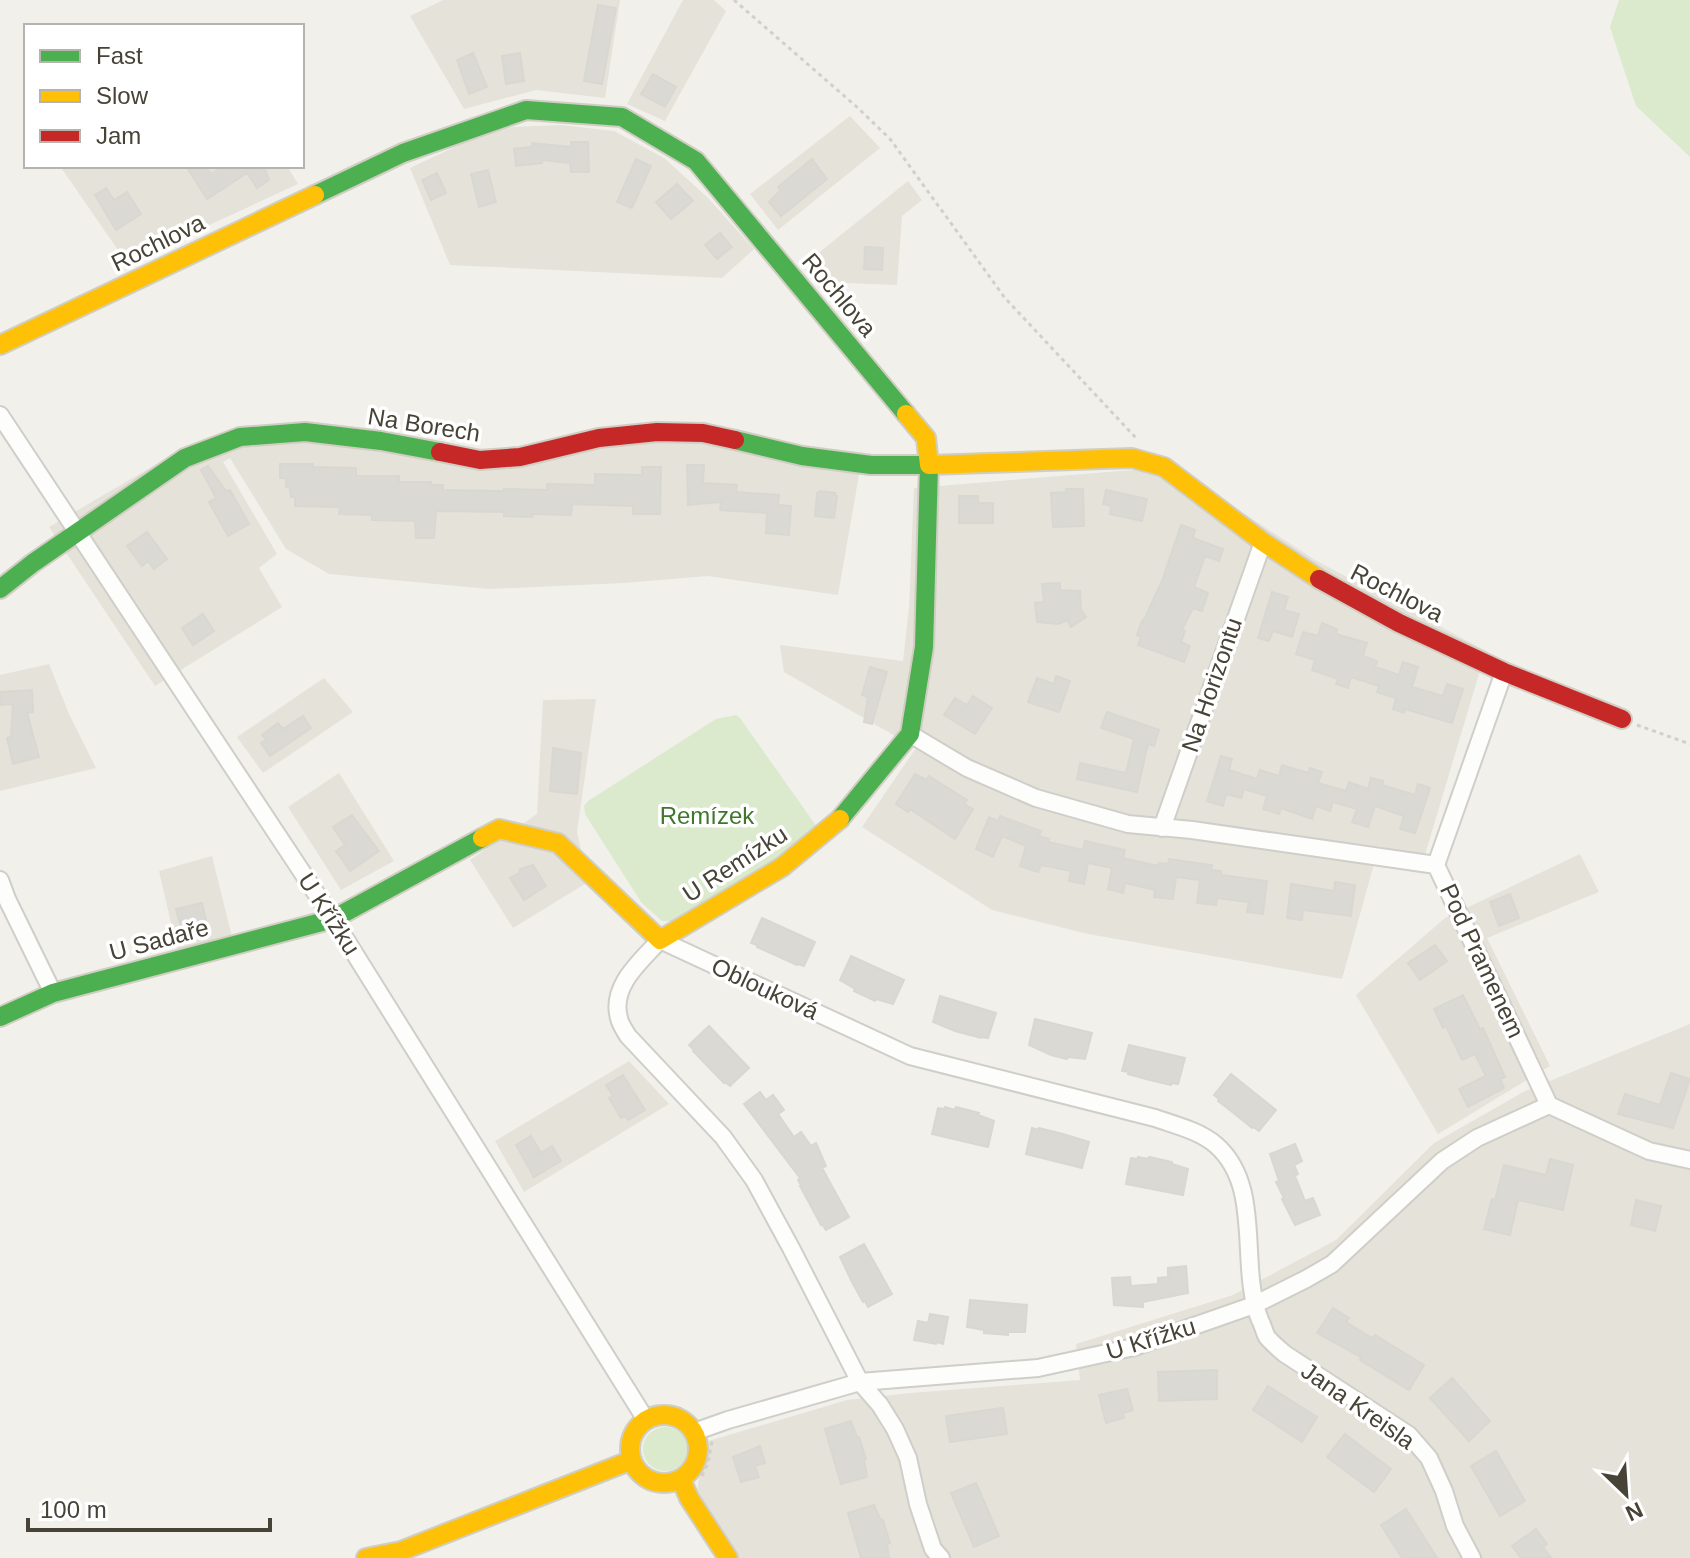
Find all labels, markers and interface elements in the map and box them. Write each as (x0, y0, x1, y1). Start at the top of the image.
legend (24, 24, 304, 168)
text: Fast (96, 42, 143, 69)
text: Slow (96, 82, 149, 109)
text: Jam (96, 122, 141, 149)
street label: Rochlova (107, 208, 209, 277)
street label: Rochlova (797, 248, 882, 342)
street label: Na Borech (366, 402, 482, 447)
street label: Rochlova (1347, 558, 1449, 628)
street label: Na Horizontu (1176, 614, 1247, 755)
park label: Remízek (660, 802, 755, 829)
street label: U Remízku (678, 820, 792, 907)
street label: U Křížku (293, 868, 366, 960)
street label: Pod Pramenem (1435, 880, 1530, 1042)
street label: U Sadaře (106, 913, 211, 966)
street label: Oblouková (708, 952, 823, 1025)
street label: U Křížku (1103, 1312, 1199, 1365)
street label: Jana Kreisla (1296, 1357, 1421, 1455)
north arrow (1586, 1454, 1666, 1534)
scale bar (28, 1482, 270, 1532)
text: 100 m (40, 1496, 107, 1523)
text: N (1622, 1497, 1647, 1526)

